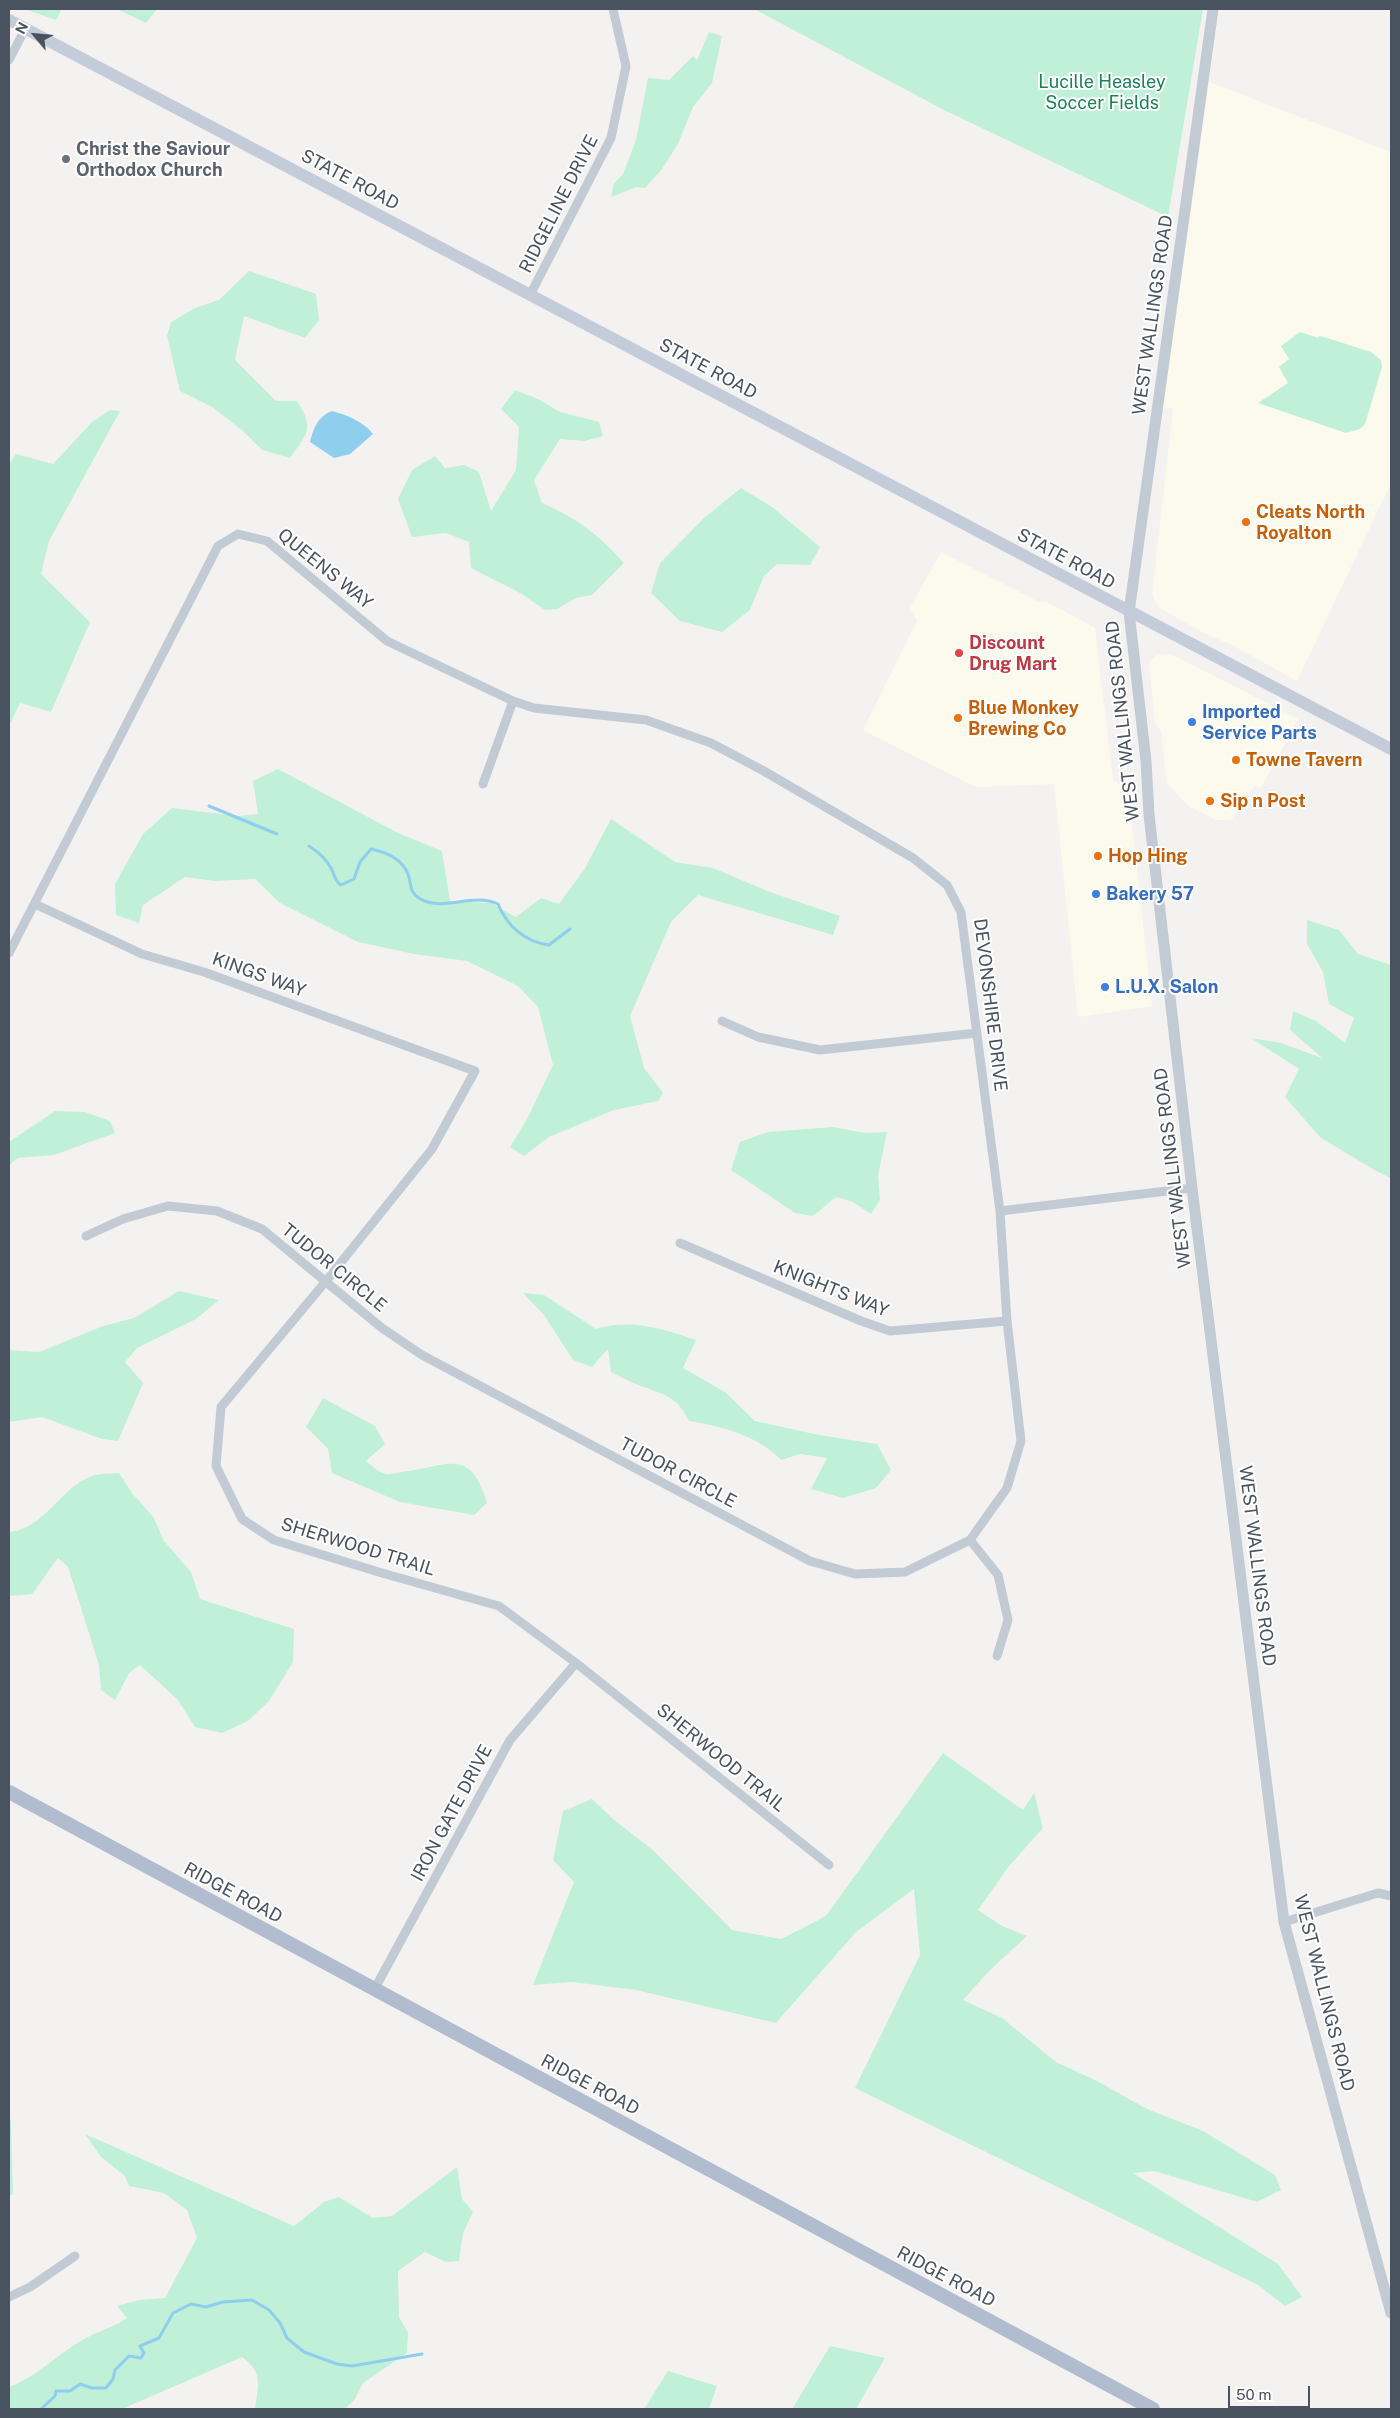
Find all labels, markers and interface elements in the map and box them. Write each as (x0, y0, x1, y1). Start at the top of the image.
north arrow (10, 10, 60, 60)
text: N (12, 19, 31, 37)
park label: Lucille Heasley Soccer Fields (1038, 71, 1166, 114)
street label: RIDGELINE DRIVE (515, 131, 603, 277)
place label: Christ the Saviour Orthodox Church (76, 138, 230, 180)
street label: STATE ROAD (297, 145, 403, 215)
marker: Christ the Saviour Orthodox Church (60, 153, 72, 165)
street label: WEST WALLINGS ROAD (1128, 213, 1178, 417)
street label: STATE ROAD (655, 334, 761, 404)
place label: Cleats North Royalton (1256, 501, 1365, 544)
marker: Cleats North Royalton (1240, 516, 1252, 528)
street label: QUEENS WAY (273, 524, 377, 614)
street label: STATE ROAD (1013, 524, 1119, 594)
street label: WEST WALLINGS ROAD (1102, 619, 1144, 823)
place label: Discount Drug Mart (969, 632, 1057, 674)
marker: Discount Drug Mart (953, 647, 965, 659)
place label: Blue Monkey Brewing Co (968, 697, 1079, 740)
place label: Imported Service Parts (1202, 701, 1317, 744)
marker: Blue Monkey Brewing Co (952, 712, 964, 724)
marker: Imported Service Parts (1186, 716, 1198, 728)
place label: Towne Tavern (1246, 749, 1363, 771)
marker: Towne Tavern (1230, 754, 1242, 766)
place label: Sip n Post (1220, 790, 1306, 812)
marker: Sip n Post (1204, 795, 1216, 807)
place label: Hop Hing (1108, 845, 1188, 867)
marker: Hop Hing (1092, 850, 1104, 862)
place label: Bakery 57 (1106, 883, 1194, 905)
marker: Bakery 57 (1090, 888, 1102, 900)
street label: DEVONSHIRE DRIVE (969, 917, 1011, 1093)
street label: KINGS WAY (209, 948, 309, 1002)
place label: L.U.X. Salon (1115, 976, 1218, 998)
marker: L.U.X. Salon (1099, 981, 1111, 993)
street label: WEST WALLINGS ROAD (1150, 1066, 1196, 1270)
street label: TUDOR CIRCLE (277, 1219, 391, 1317)
street label: KNIGHTS WAY (770, 1256, 892, 1322)
street label: TUDOR CIRCLE (616, 1433, 740, 1513)
street label: WEST WALLINGS ROAD (1234, 1464, 1280, 1668)
street label: SHERWOOD TRAIL (278, 1513, 438, 1581)
street label: SHERWOOD TRAIL (652, 1699, 790, 1817)
street label: IRON GATE DRIVE (407, 1741, 497, 1885)
street label: RIDGE ROAD (180, 1858, 286, 1928)
street label: WEST WALLINGS ROAD (1289, 1892, 1359, 2094)
street label: RIDGE ROAD (537, 2050, 643, 2120)
street label: RIDGE ROAD (893, 2242, 999, 2312)
scale bar (1230, 2376, 1312, 2408)
text: 50 m (1236, 2386, 1271, 2403)

